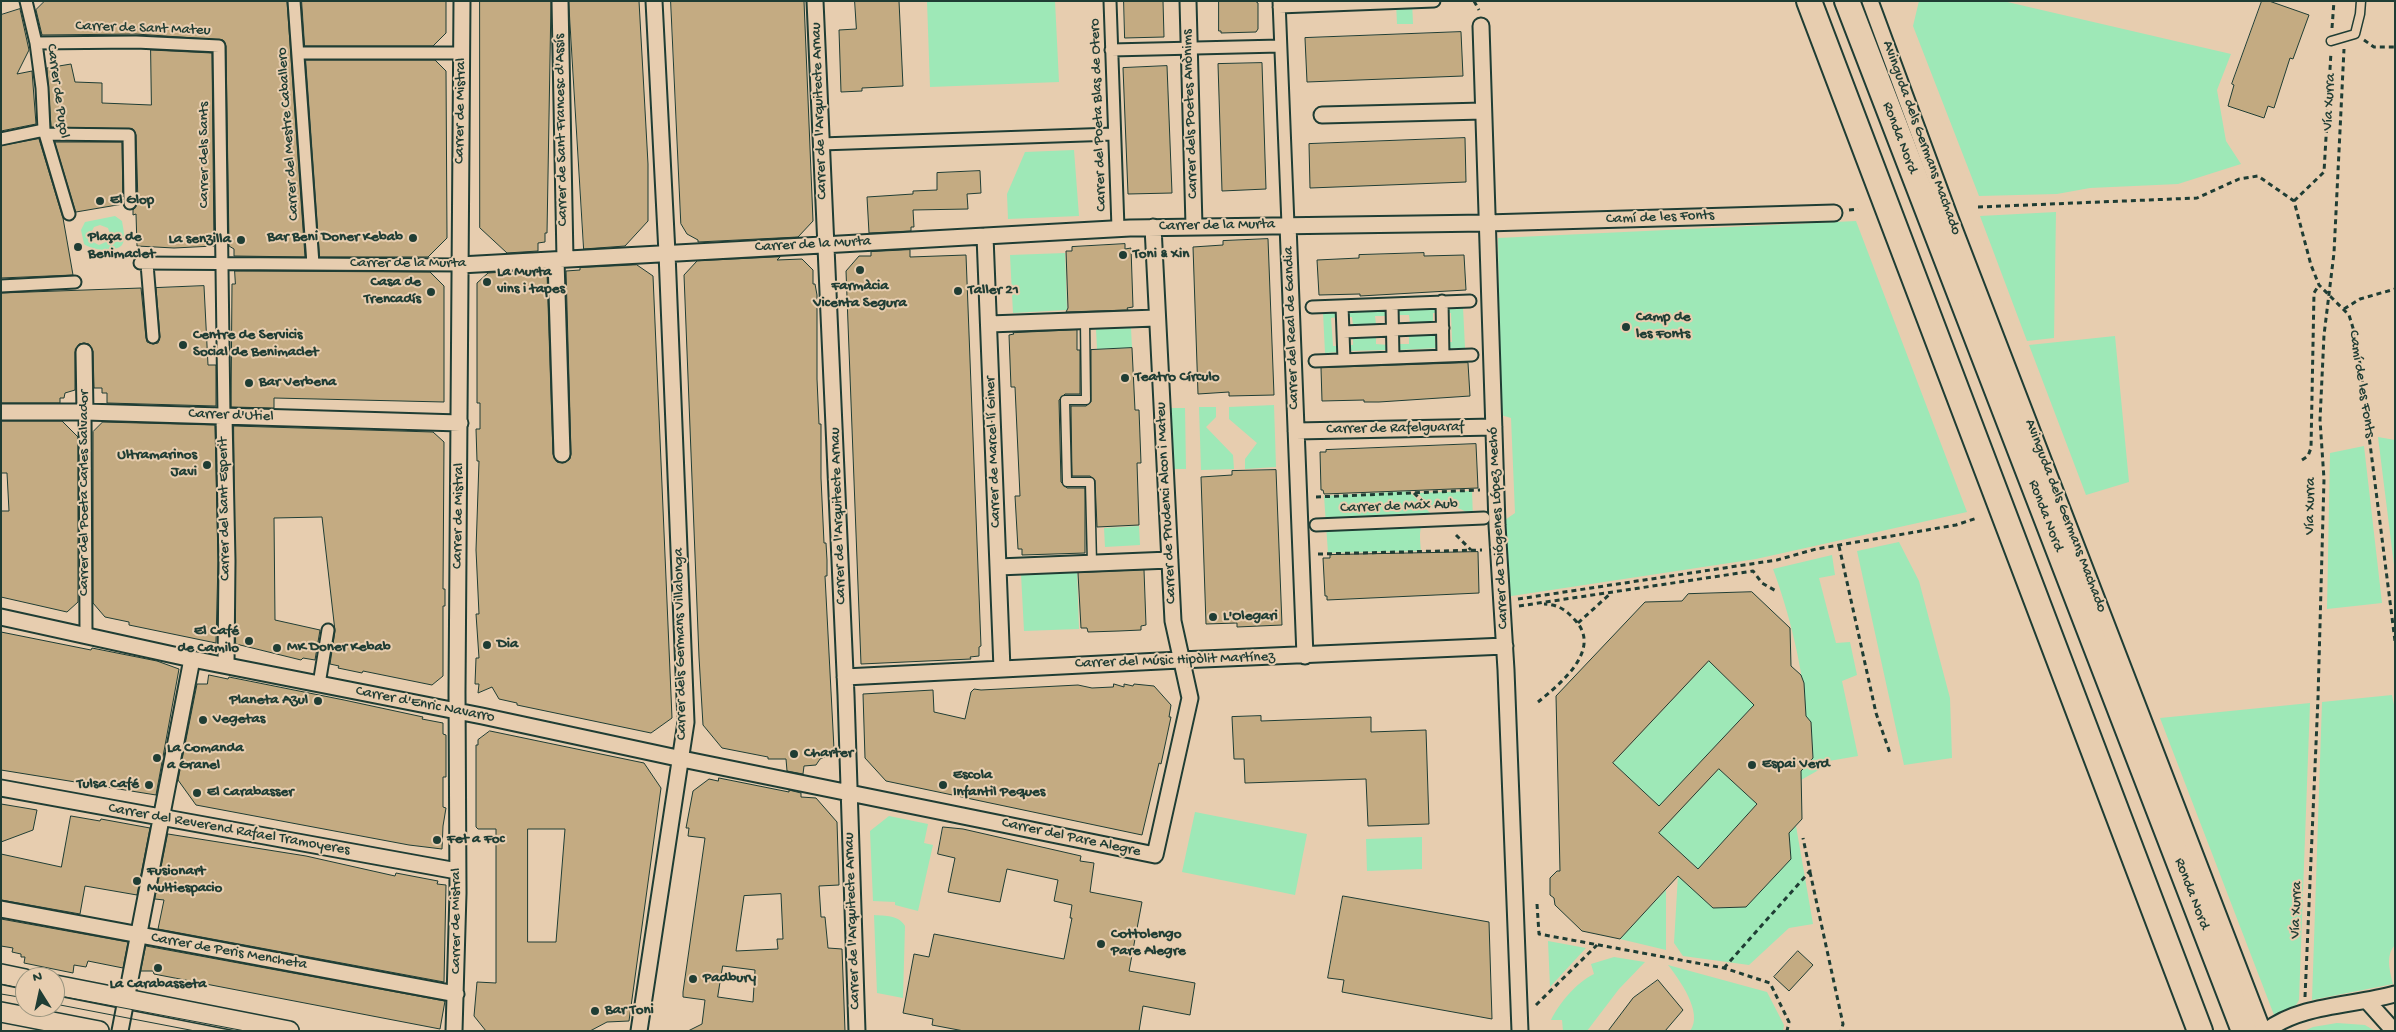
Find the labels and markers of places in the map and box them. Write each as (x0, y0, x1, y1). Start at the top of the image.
place label: El Glop (110, 192, 154, 210)
marker: El Glop (94, 195, 106, 207)
place label: Plaça de Benimaclet (88, 229, 155, 264)
place label: Bar Beni Doner Kebab (267, 229, 403, 247)
place label: La senzilla (168, 231, 231, 249)
marker: Bar Beni Doner Kebab (407, 232, 419, 244)
marker: La senzilla (235, 234, 247, 246)
marker: Plaça de Benimaclet (72, 241, 84, 253)
place label: Toni & Xin (1133, 246, 1189, 264)
marker: Toni & Xin (1117, 249, 1129, 261)
place label: La Murta vins i tapes (497, 264, 565, 299)
marker: Farmàcia Vicenta Segura (854, 264, 866, 276)
place label: Casa de Trencadís (364, 274, 421, 309)
marker: La Murta vins i tapes (481, 276, 493, 288)
place label: Farmàcia Vicenta Segura (813, 278, 907, 313)
place label: Taller 21 (968, 282, 1019, 300)
marker: Taller 21 (952, 285, 964, 297)
marker: Casa de Trencadís (425, 286, 437, 298)
place label: Camp de les Fonts (1636, 309, 1691, 344)
marker: Camp de les Fonts (1620, 321, 1632, 333)
place label: Centre de Servicis Social de Benimaclet (193, 327, 318, 362)
marker: Centre de Servicis Social de Benimaclet (177, 339, 189, 351)
place label: Teatro Círculo (1135, 369, 1220, 387)
marker: Teatro Círculo (1119, 372, 1131, 384)
place label: Bar Verbena (259, 374, 336, 392)
marker: Bar Verbena (243, 377, 255, 389)
place label: Ultramarinos Javi (117, 447, 197, 482)
marker: Ultramarinos Javi (201, 459, 213, 471)
place label: L'Olegari (1223, 608, 1278, 626)
marker: L'Olegari (1207, 611, 1219, 623)
place label: El Café de Camilo (177, 623, 239, 658)
marker: El Café de Camilo (243, 635, 255, 647)
place label: Dia (497, 636, 518, 654)
place label: MK Doner Kebab (287, 639, 391, 657)
marker: Dia (481, 639, 493, 651)
marker: MK Doner Kebab (271, 642, 283, 654)
place label: Planeta Azul (229, 692, 308, 710)
marker: Planeta Azul (312, 695, 324, 707)
place label: Vegetas (213, 711, 265, 729)
marker: Vegetas (197, 714, 209, 726)
place label: La Comanda a Granel (167, 740, 244, 775)
place label: Charter (804, 745, 853, 763)
marker: Charter (788, 748, 800, 760)
marker: La Comanda a Granel (151, 752, 163, 764)
place label: Espai Verd (1762, 756, 1830, 774)
marker: Espai Verd (1746, 759, 1758, 771)
place label: Escola Infantil Peques (953, 767, 1045, 802)
place label: Tulsa Café (77, 776, 139, 794)
marker: Tulsa Café (143, 779, 155, 791)
marker: Escola Infantil Peques (937, 779, 949, 791)
place label: El Carabasser (207, 784, 294, 802)
marker: El Carabasser (191, 787, 203, 799)
place label: Fet a Foc (447, 831, 505, 849)
marker: Fet a Foc (431, 834, 443, 846)
place label: Fusionart Multiespacio (147, 863, 222, 898)
marker: Fusionart Multiespacio (131, 875, 143, 887)
place label: Cottolengo Pare Alegre (1111, 926, 1186, 961)
marker: Cottolengo Pare Alegre (1095, 938, 1107, 950)
marker: La Carabasseta (152, 962, 164, 974)
place label: Padbury (703, 970, 756, 988)
marker: Padbury (687, 973, 699, 985)
place label: La Carabasseta (110, 976, 206, 994)
place label: Bar Toni (605, 1002, 654, 1020)
marker: Bar Toni (589, 1005, 601, 1017)

